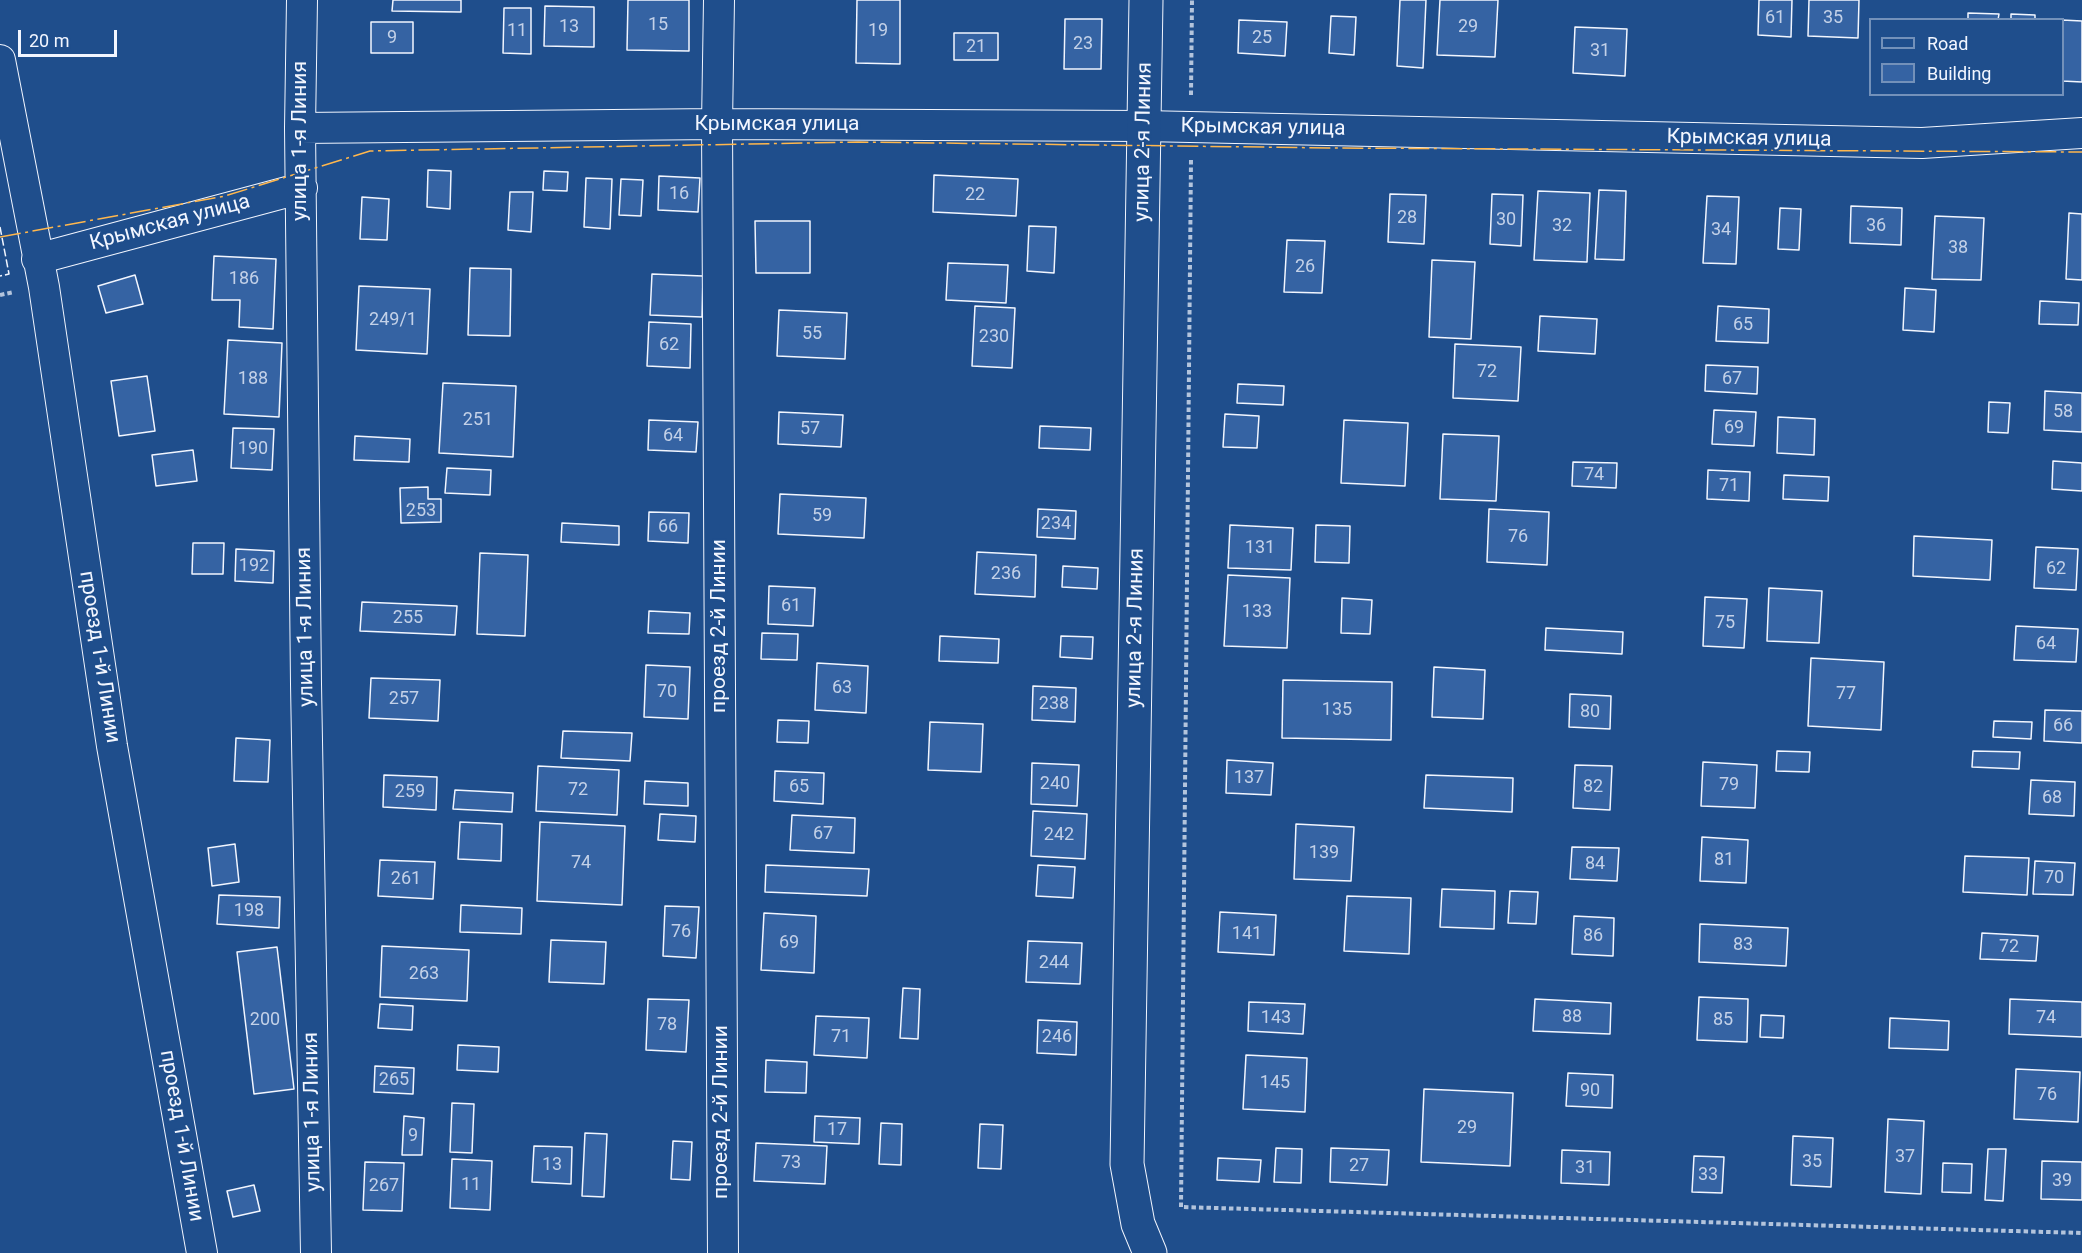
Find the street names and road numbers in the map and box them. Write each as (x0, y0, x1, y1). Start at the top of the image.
street label: улица 1-я Линия (288, 61, 314, 221)
street label: улица 2-я Линия (1130, 62, 1158, 222)
street label: Крымская улица (694, 112, 860, 138)
street label: Крымская улица (1180, 114, 1346, 142)
street label: Крымская улица (1666, 125, 1832, 153)
street label: Крымская улица (87, 189, 253, 257)
street label: проезд 2-й Линии (707, 539, 733, 713)
street label: улица 1-я Линия (292, 547, 320, 707)
street label: улица 2-я Линия (1122, 548, 1150, 708)
street label: проезд 1-й Линии (73, 569, 125, 745)
street label: проезд 2-й Линии (709, 1025, 735, 1199)
street label: улица 1-я Линия (299, 1032, 327, 1192)
street label: проезд 1-й Линии (153, 1048, 209, 1224)

